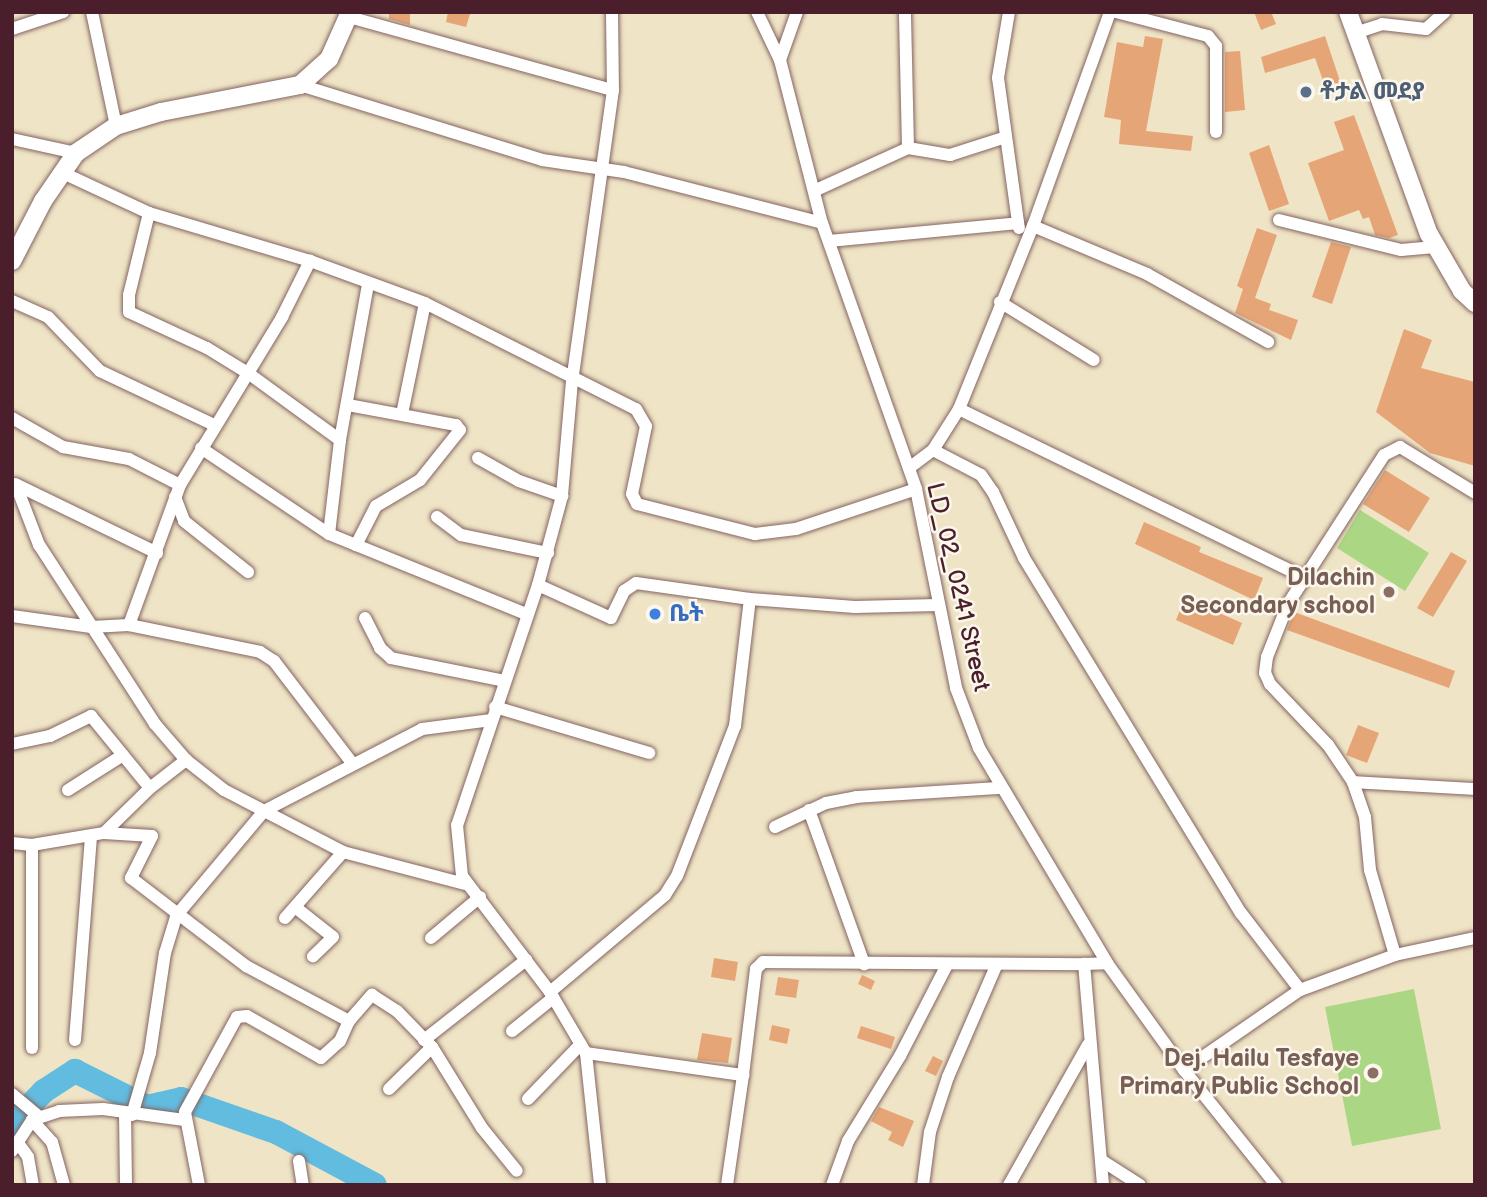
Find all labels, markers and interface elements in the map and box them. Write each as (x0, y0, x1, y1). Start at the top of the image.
place label: ቶታል መደያ (1320, 78, 1425, 106)
marker: ቶታል መደያ (1298, 84, 1314, 100)
street label: LD_02_0241 Street (920, 480, 996, 694)
place label: Dilachin Secondary school (1180, 564, 1375, 620)
marker: Dilachin Secondary school (1381, 584, 1397, 600)
place label: ቤት (669, 600, 704, 628)
marker: ቤት (647, 606, 663, 622)
place label: Dej. Hailu Tesfaye Primary Public School (1118, 1045, 1359, 1101)
marker: Dej. Hailu Tesfaye Primary Public School (1365, 1065, 1381, 1081)

